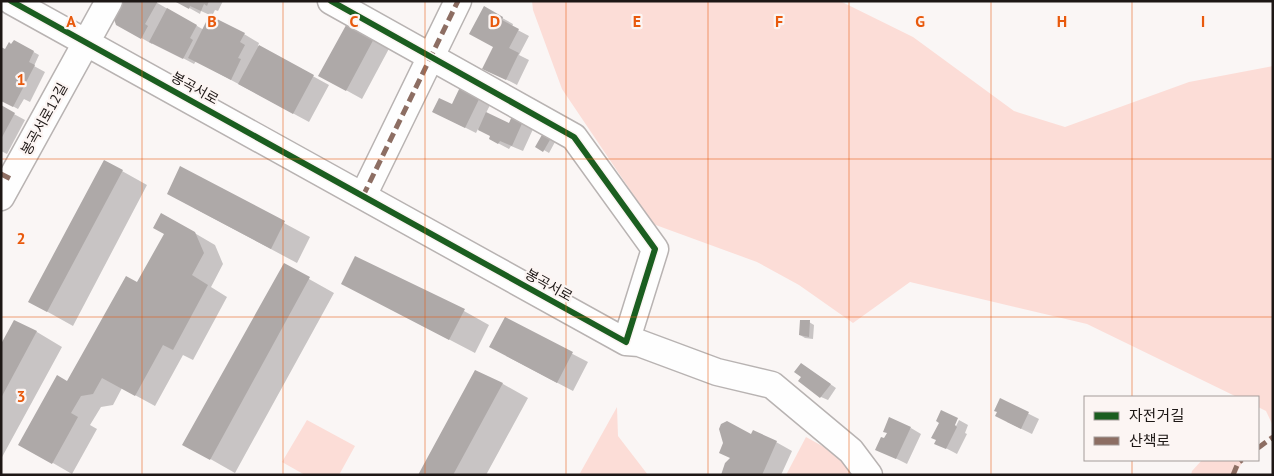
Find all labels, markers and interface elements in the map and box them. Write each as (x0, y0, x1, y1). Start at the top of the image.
text: A (66, 11, 76, 31)
text: B (207, 11, 217, 31)
text: C (350, 11, 359, 31)
text: D (490, 11, 500, 31)
text: E (633, 11, 641, 31)
text: F (775, 11, 783, 31)
text: G (915, 11, 925, 31)
text: H (1057, 11, 1067, 31)
text: I (1201, 11, 1205, 31)
street label: 봉곡서로 (168, 68, 222, 108)
street label: 봉곡서로12길 (17, 80, 71, 158)
text: 2 (16, 228, 26, 248)
street label: 봉곡서로 (522, 265, 576, 305)
text: 3 (16, 386, 26, 406)
legend (1084, 396, 1259, 461)
text: 자전거길 (1129, 406, 1184, 425)
text: 산책로 (1129, 431, 1170, 450)

